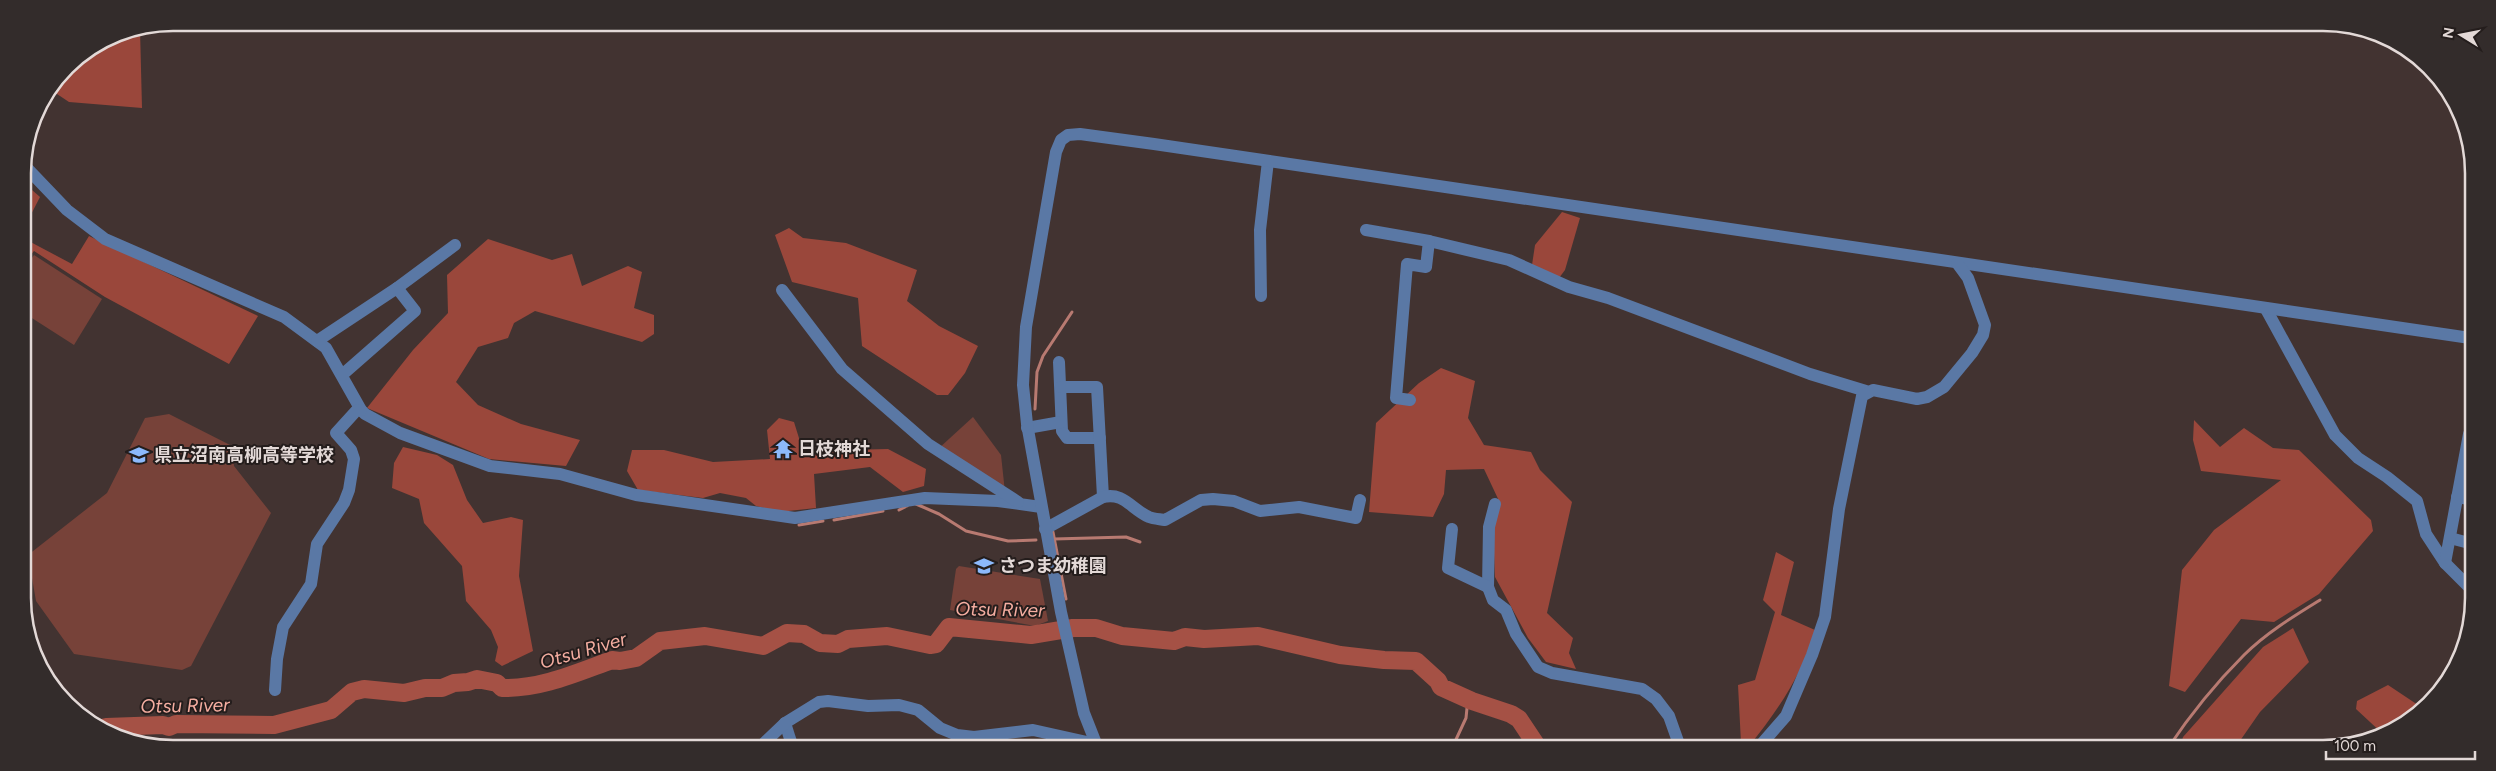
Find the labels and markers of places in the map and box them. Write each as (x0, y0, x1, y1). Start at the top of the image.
temple icon: 日枝神社 (772, 438, 794, 460)
place label: 日枝神社 (798, 438, 870, 460)
school or university icon: 県立沼南高柳高等学校 (128, 444, 150, 466)
place label: 県立沼南高柳高等学校 (154, 444, 334, 466)
school or university icon: さつま幼稚園 (973, 555, 995, 577)
place label: さつま幼稚園 (999, 555, 1107, 577)

